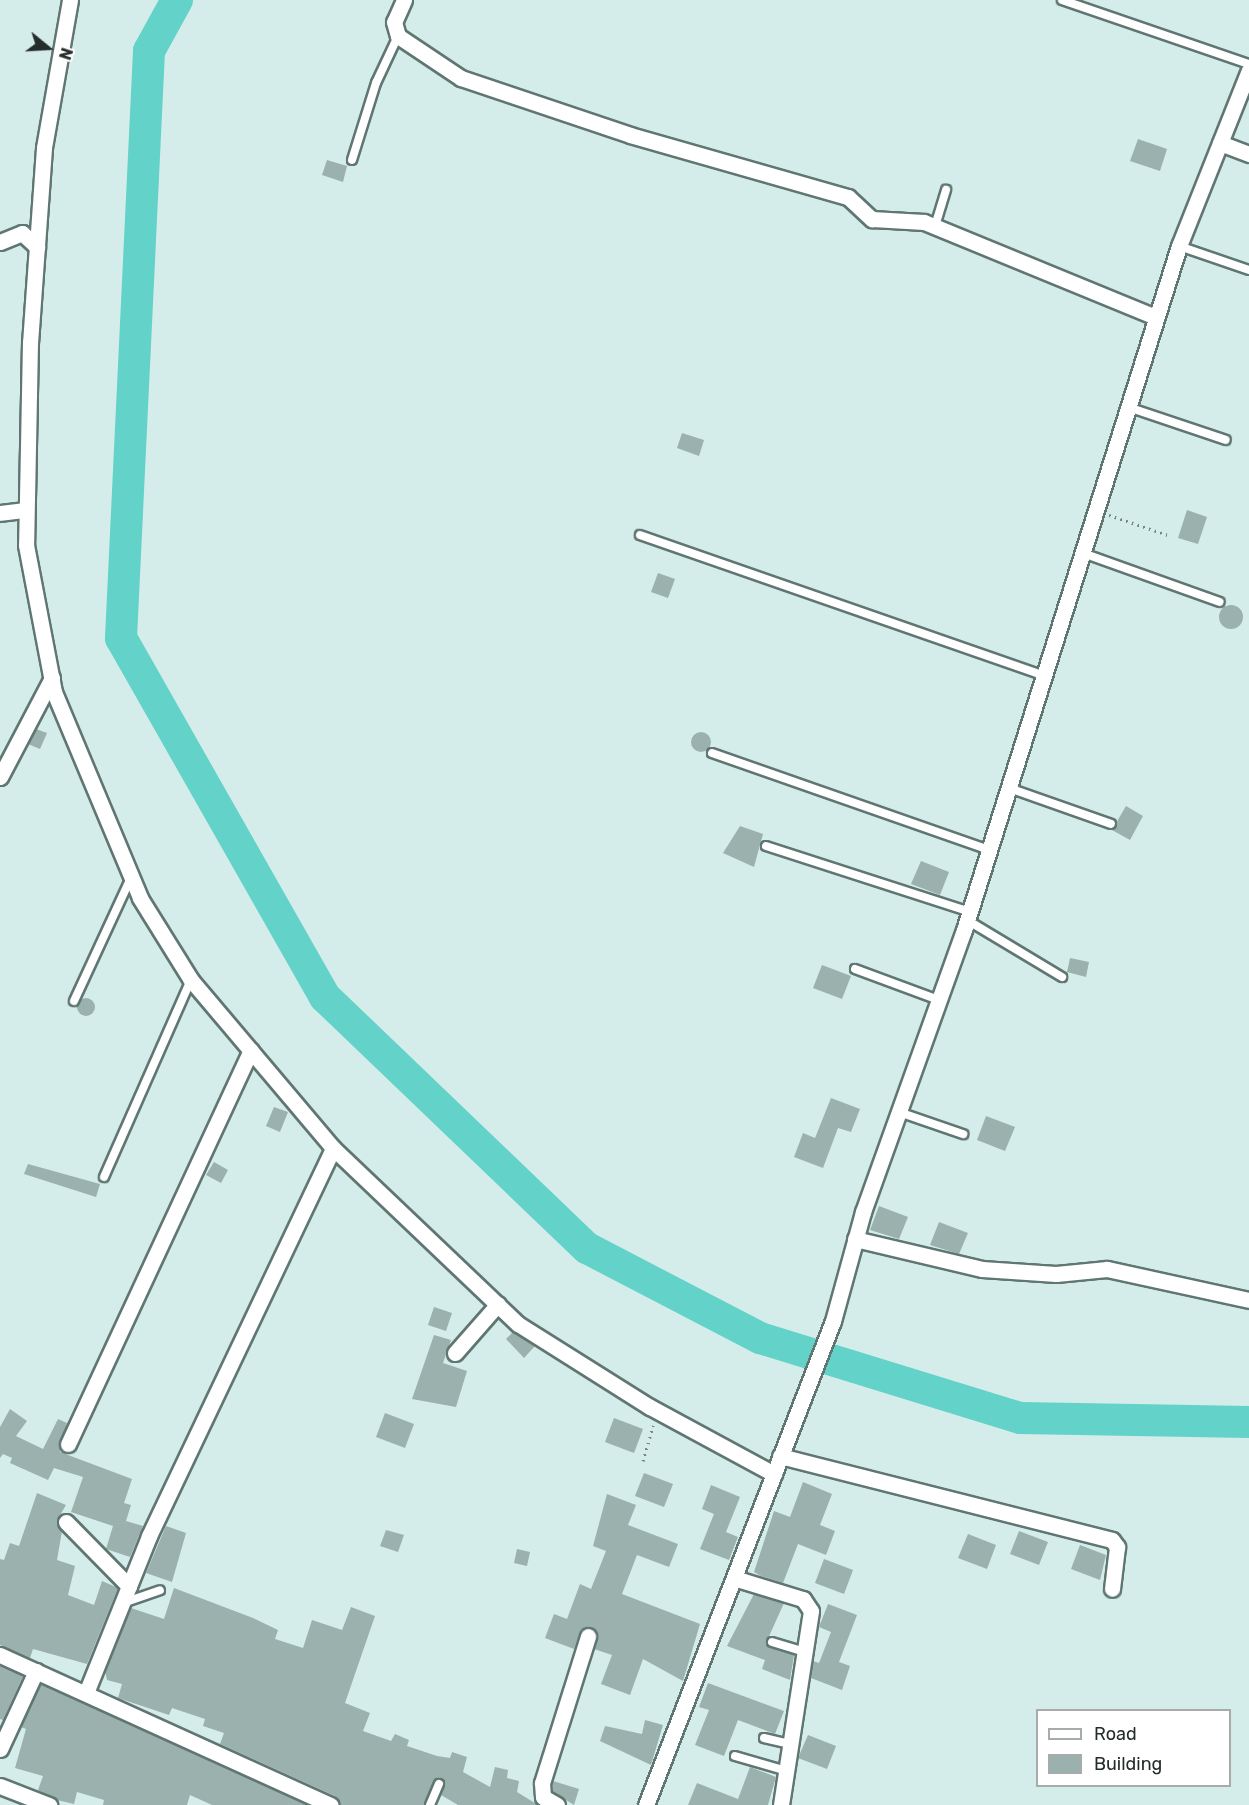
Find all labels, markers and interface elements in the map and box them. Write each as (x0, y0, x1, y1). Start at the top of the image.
north arrow (18, 18, 78, 78)
text: N (55, 45, 76, 62)
legend (1036, 1709, 1231, 1787)
text: Road (1094, 1723, 1137, 1745)
text: Building (1094, 1753, 1162, 1775)

